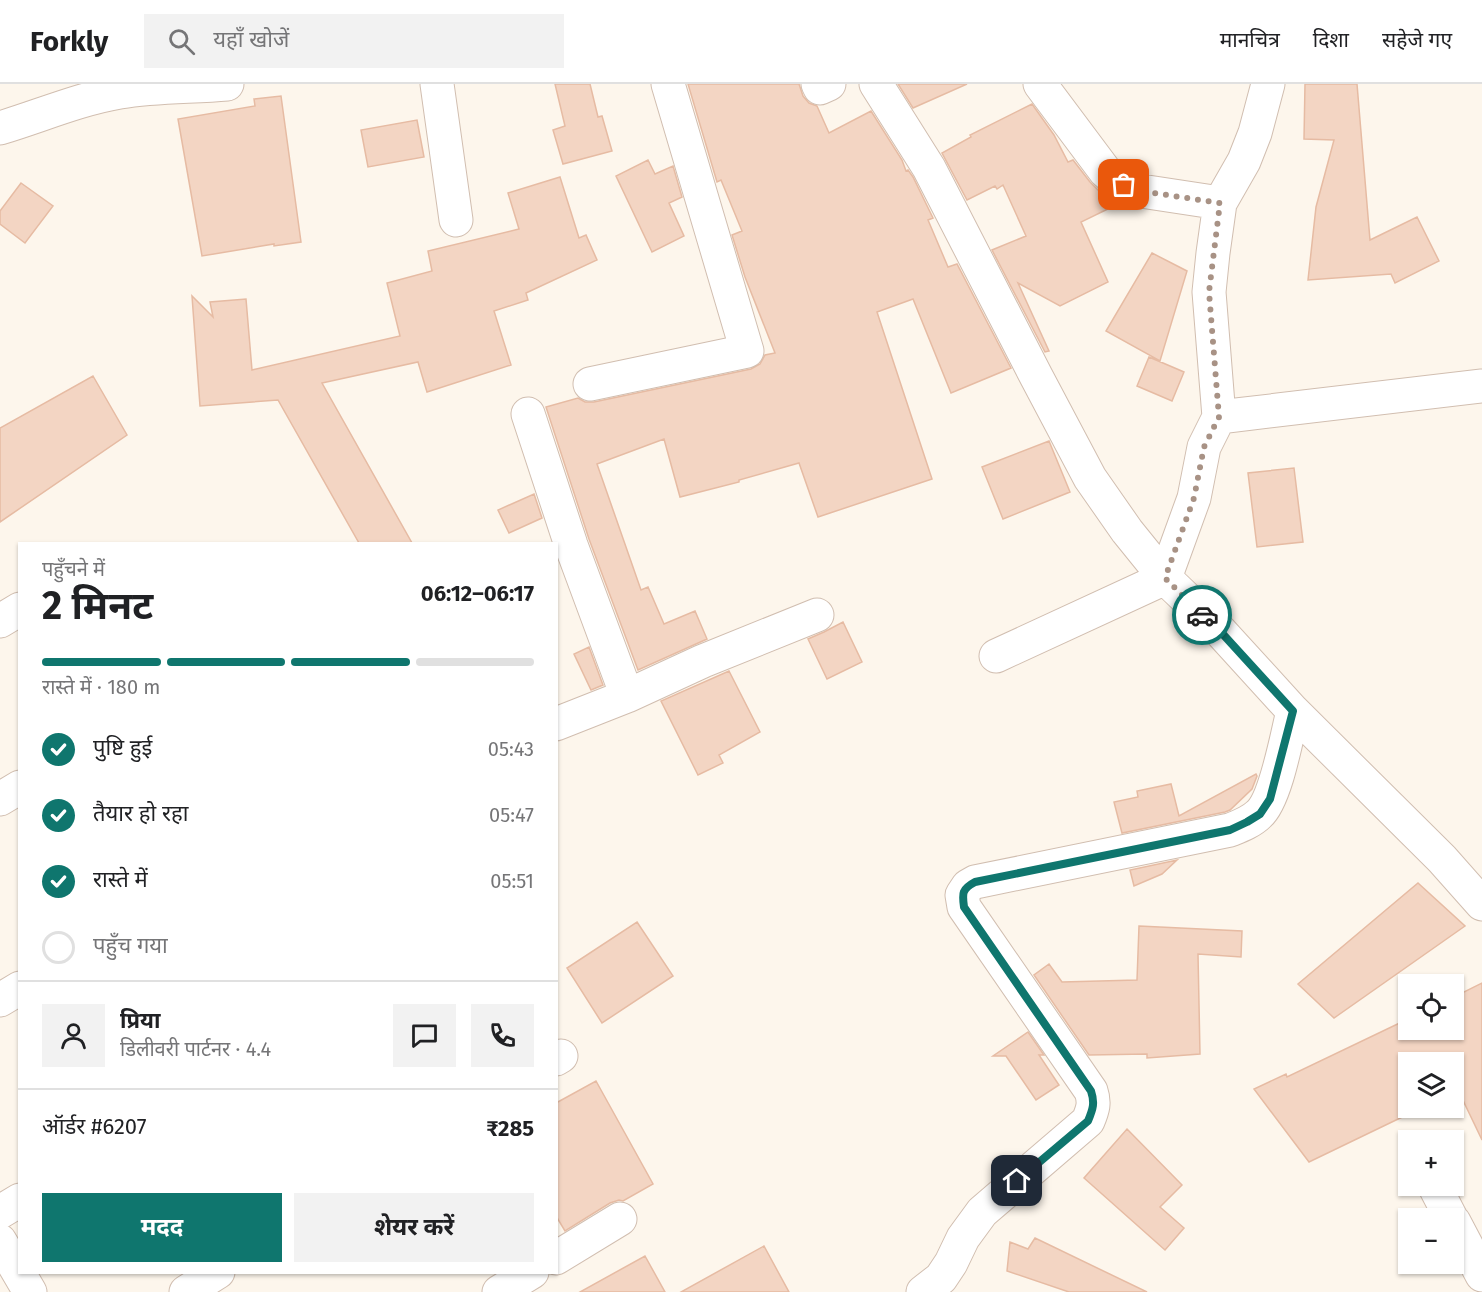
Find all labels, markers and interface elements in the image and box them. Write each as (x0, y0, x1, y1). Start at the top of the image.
search box (144, 14, 564, 68)
text: Forkly (30, 25, 108, 58)
icon: search (165, 25, 198, 58)
text: यहाँ खोजें (213, 26, 289, 53)
text: मानचित्र (1220, 27, 1280, 53)
text: दिशा (1313, 27, 1349, 53)
text: सहेजे गए (1382, 27, 1452, 53)
pin (1098, 159, 1149, 210)
icon: bag (1107, 168, 1140, 201)
text: पहुँचने में (42, 557, 105, 581)
text: 06:12–06:17 (421, 580, 534, 607)
text: 2 मिनट (42, 583, 153, 629)
courier (1172, 585, 1232, 645)
icon: car (1186, 599, 1219, 632)
text: रास्ते में · 180 m (42, 675, 160, 699)
icon: check (42, 733, 75, 766)
text: पुष्टि हुई (93, 734, 152, 761)
text: 05:43 (488, 737, 534, 761)
icon: check (42, 799, 75, 832)
text: तैयार हो रहा (93, 800, 188, 827)
text: 05:47 (489, 803, 534, 827)
icon: check (42, 865, 75, 898)
text: रास्ते में (93, 866, 148, 893)
text: 05:51 (490, 869, 534, 893)
text: पहुँच गया (93, 932, 168, 959)
map controls (1398, 974, 1464, 1274)
button: locate (1398, 974, 1464, 1040)
button: person (42, 1004, 105, 1067)
button: chat (393, 1004, 456, 1067)
button: phone (471, 1004, 534, 1067)
text: प्रिया (120, 1007, 160, 1034)
text: डिलीवरी पार्टनर · 4.4 (120, 1037, 271, 1061)
button: layers (1398, 1052, 1464, 1118)
text: ऑर्डर #6207 (42, 1113, 146, 1140)
text: ₹285 (486, 1115, 534, 1142)
button: + (1398, 1130, 1464, 1196)
pin (991, 1155, 1042, 1206)
icon: home (1000, 1164, 1033, 1197)
button: मदद (42, 1193, 282, 1262)
button: शेयर करें (294, 1193, 534, 1262)
button: − (1398, 1208, 1464, 1274)

